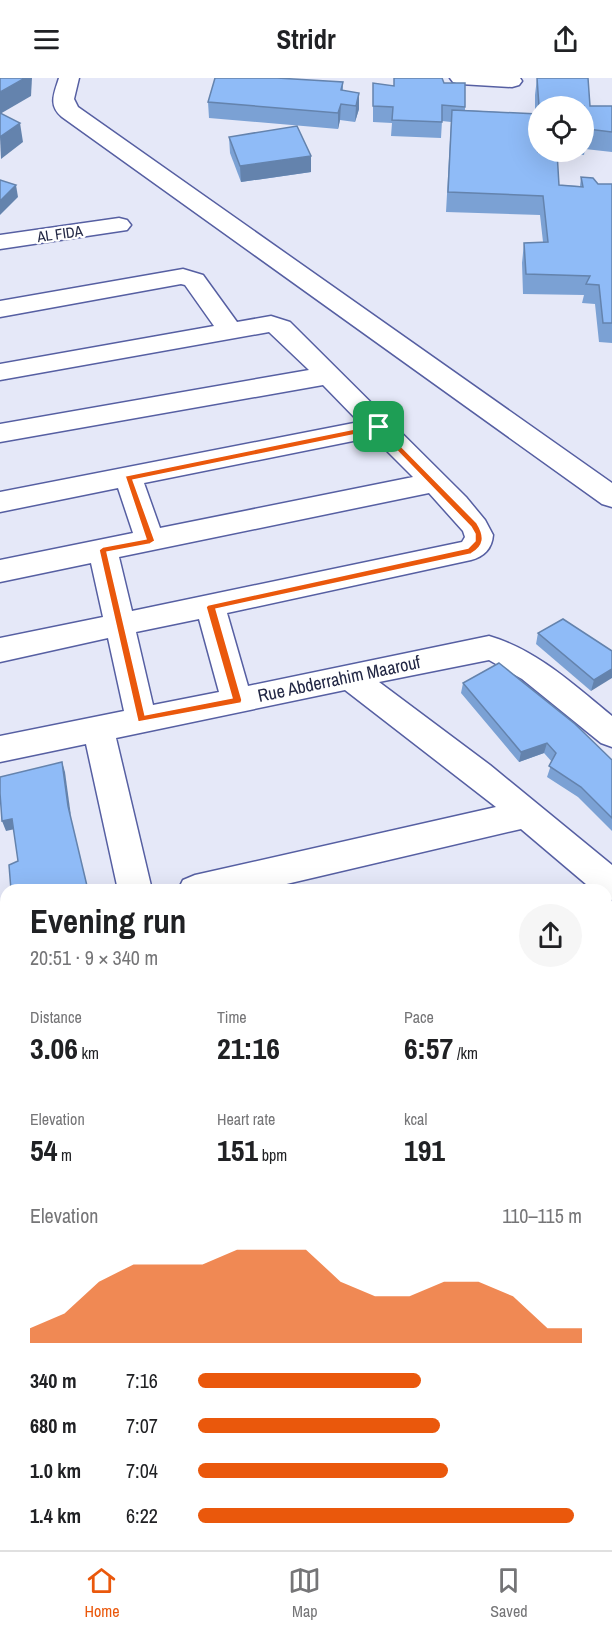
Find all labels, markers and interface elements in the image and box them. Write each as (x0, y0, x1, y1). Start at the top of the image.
text: Stridr (276, 21, 336, 57)
icon: menu (30, 23, 63, 56)
icon: share (549, 23, 582, 56)
map controls (528, 96, 594, 162)
button: locate (528, 96, 594, 162)
street label: AL FIDA (35, 220, 85, 247)
pin (353, 401, 404, 452)
icon: arrive (362, 410, 395, 443)
street label: Rue Abderrahim Maarouf (255, 649, 423, 708)
text: Evening run (30, 899, 186, 943)
button: share (519, 904, 582, 967)
text: 20:51 · 9 × 340 m (30, 944, 158, 971)
text: Distance (30, 1006, 82, 1028)
text: Time (217, 1006, 247, 1028)
text: Pace (404, 1006, 434, 1028)
text: 3.06 (30, 1028, 78, 1068)
text: 21:16 (217, 1028, 280, 1068)
text: 6:57 (404, 1028, 453, 1068)
text: km (78, 1042, 99, 1064)
text: /km (453, 1042, 478, 1064)
text: Elevation (30, 1108, 85, 1130)
text: Heart rate (217, 1108, 275, 1130)
text: kcal (404, 1108, 427, 1130)
text: 54 (30, 1130, 57, 1170)
text: 151 (217, 1130, 258, 1170)
text: 191 (404, 1130, 445, 1170)
text: m (57, 1144, 72, 1166)
text: bpm (258, 1144, 287, 1166)
text: Elevation (30, 1202, 98, 1229)
text: 110–115 m (502, 1202, 582, 1229)
text: 340 m (30, 1367, 77, 1394)
text: 7:16 (126, 1367, 158, 1394)
text: 680 m (30, 1412, 77, 1439)
text: 7:07 (126, 1412, 158, 1439)
text: 1.0 km (30, 1457, 81, 1484)
text: 7:04 (126, 1457, 158, 1484)
text: 1.4 km (30, 1502, 81, 1529)
text: 6:22 (126, 1502, 158, 1529)
tab: Home (84, 1564, 119, 1622)
tab: Map (288, 1564, 321, 1622)
tab: Saved (490, 1564, 528, 1622)

